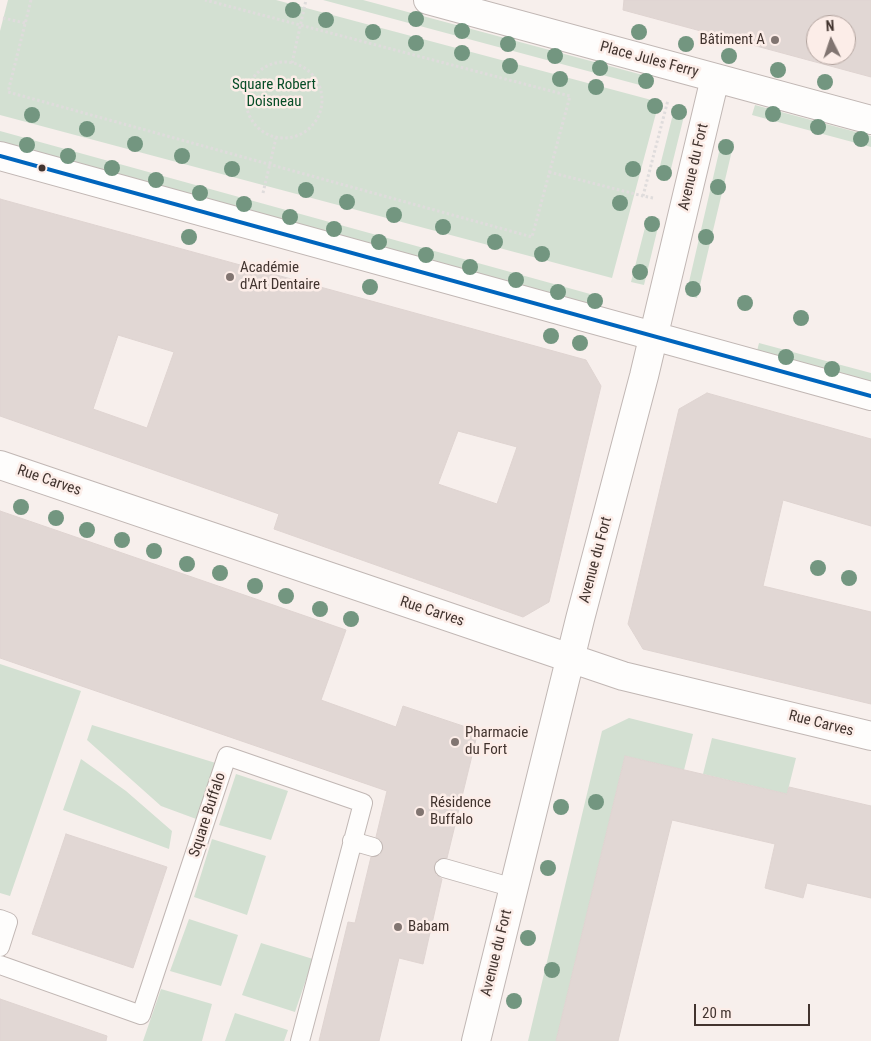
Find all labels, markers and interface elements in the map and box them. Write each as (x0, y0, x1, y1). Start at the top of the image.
north arrow (806, 15, 856, 65)
text: N (825, 18, 835, 34)
place label: Bâtiment A (700, 31, 765, 49)
marker: Bâtiment A (769, 34, 781, 46)
street label: Place Jules Ferry (598, 38, 700, 82)
park label: Square Robert Doisneau (232, 76, 316, 111)
street label: Avenue du Fort (675, 122, 713, 212)
unlabelled marker (37, 163, 47, 173)
place label: Académie d'Art Dentaire (240, 259, 320, 294)
marker: Académie d'Art Dentaire (224, 271, 236, 283)
street label: Rue Carves (15, 462, 83, 500)
street label: Avenue du Fort (576, 515, 616, 605)
street label: Rue Carves (398, 593, 466, 631)
street label: Rue Carves (787, 707, 855, 741)
place label: Pharmacie du Fort (465, 724, 528, 759)
marker: Pharmacie du Fort (449, 736, 461, 748)
street label: Square Buffalo (186, 771, 230, 859)
place label: Résidence Buffalo (430, 794, 491, 829)
marker: Résidence Buffalo (414, 806, 426, 818)
street label: Avenue du Fort (478, 908, 516, 998)
place label: Babam (408, 918, 449, 936)
marker: Babam (392, 921, 404, 933)
scale bar (696, 994, 812, 1026)
text: 20 m (702, 1004, 732, 1022)

